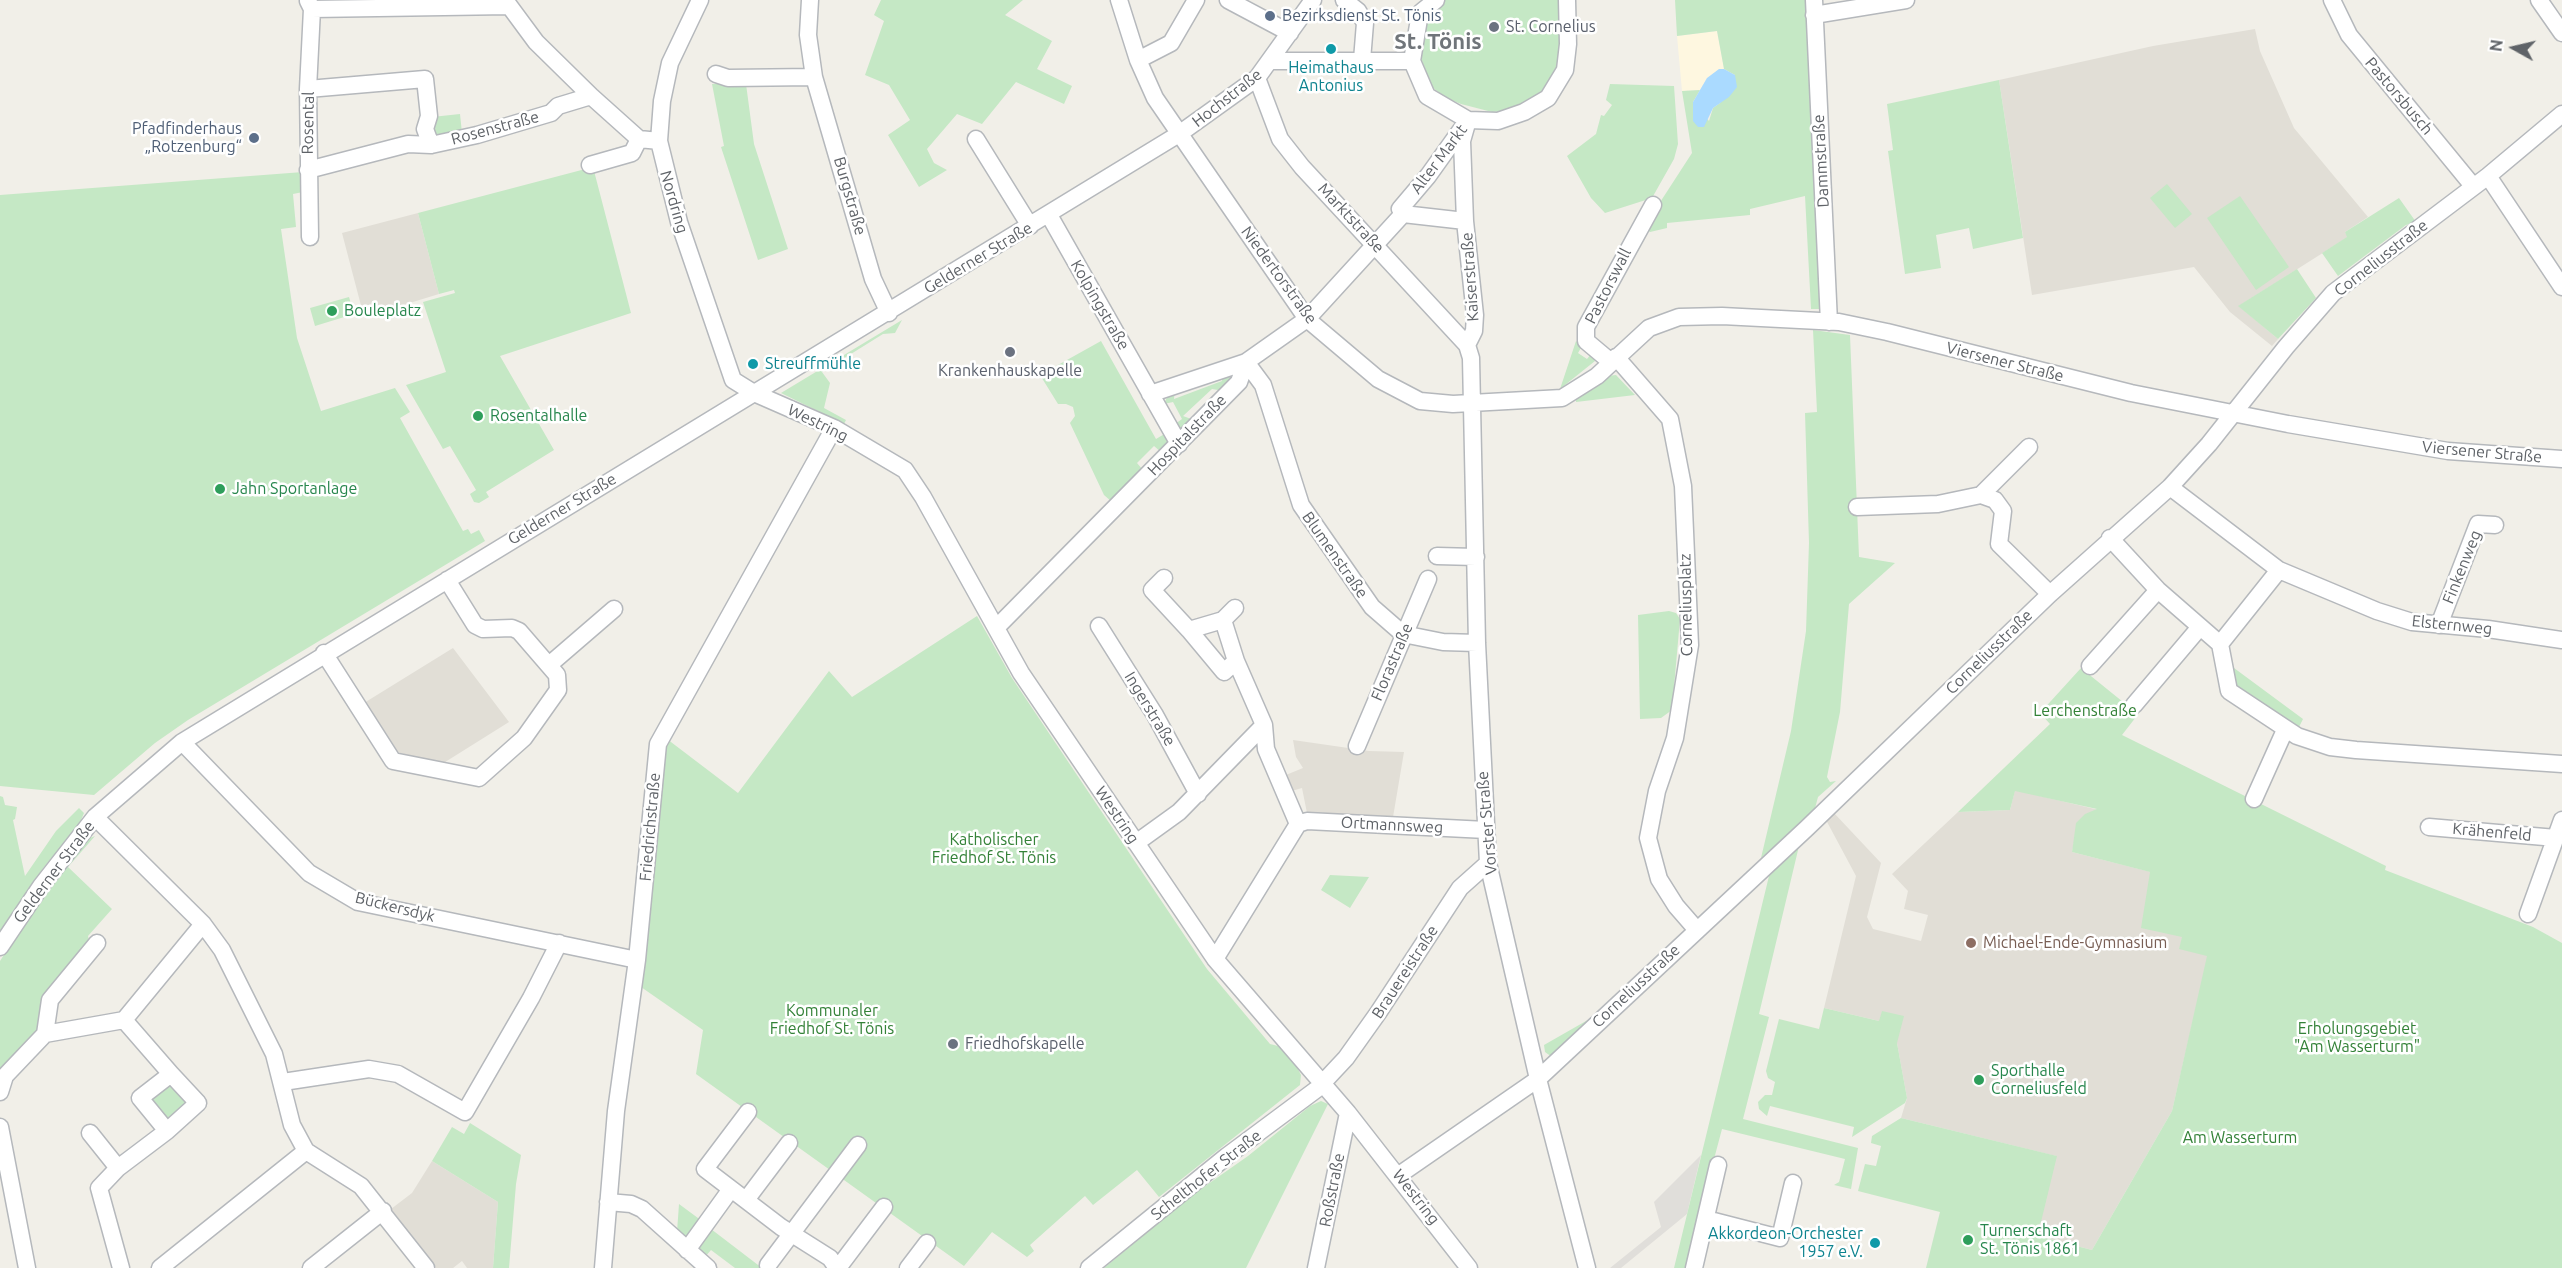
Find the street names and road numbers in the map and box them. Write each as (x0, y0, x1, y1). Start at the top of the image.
street label: Pastorsbusch (2361, 53, 2437, 139)
street label: Hochstraße (1188, 65, 1266, 131)
street label: Rosental (298, 91, 318, 155)
street label: Rosenstraße (449, 107, 541, 149)
street label: Dammstraße (1809, 114, 1833, 208)
street label: Alter Markt (1407, 120, 1471, 198)
street label: Burgstraße (830, 155, 870, 237)
street label: Nordring (656, 168, 692, 236)
street label: Marktstraße (1314, 179, 1388, 257)
street label: Corneliusstraße (2330, 216, 2432, 300)
street label: Gelderner Straße (920, 218, 1036, 298)
street label: Niedertorstraße (1237, 222, 1321, 328)
street label: Kaiserstraße (1457, 232, 1483, 322)
street label: Pastorswall (1581, 245, 1635, 327)
street label: Kolpingstraße (1067, 257, 1133, 353)
street label: Viersener Straße (1944, 338, 2066, 386)
street label: Hospitalstraße (1143, 390, 1231, 480)
street label: Westring (785, 400, 851, 446)
street label: Viersener Straße (2421, 437, 2543, 467)
street label: Gelderner Straße (504, 469, 620, 549)
street label: Blumenstraße (1298, 508, 1372, 602)
street label: Finkenweg (2439, 527, 2485, 607)
street label: Corneliusplatz (1676, 553, 1696, 657)
street label: Corneliusstraße (1942, 606, 2036, 698)
street label: Elsternweg (2411, 611, 2493, 639)
street label: Florastraße (1367, 620, 1417, 704)
street label: Ingerstraße (1120, 668, 1180, 750)
street label: Vorster Straße (1473, 770, 1501, 876)
street label: Friedrichstraße (636, 772, 664, 882)
street label: Westring (1091, 783, 1143, 847)
street label: Ortmannsweg (1340, 813, 1444, 837)
street label: Gelderner Straße (9, 817, 99, 927)
street label: Krähenfeld (2452, 819, 2532, 845)
street label: Bückersdyk (353, 888, 437, 926)
street label: Brauereistraße (1368, 922, 1442, 1022)
street label: Corneliusstraße (1588, 940, 1684, 1032)
street label: Schelthofer Straße (1147, 1126, 1265, 1224)
street label: Roßstraße (1315, 1151, 1349, 1229)
street label: Westring (1388, 1166, 1444, 1228)

